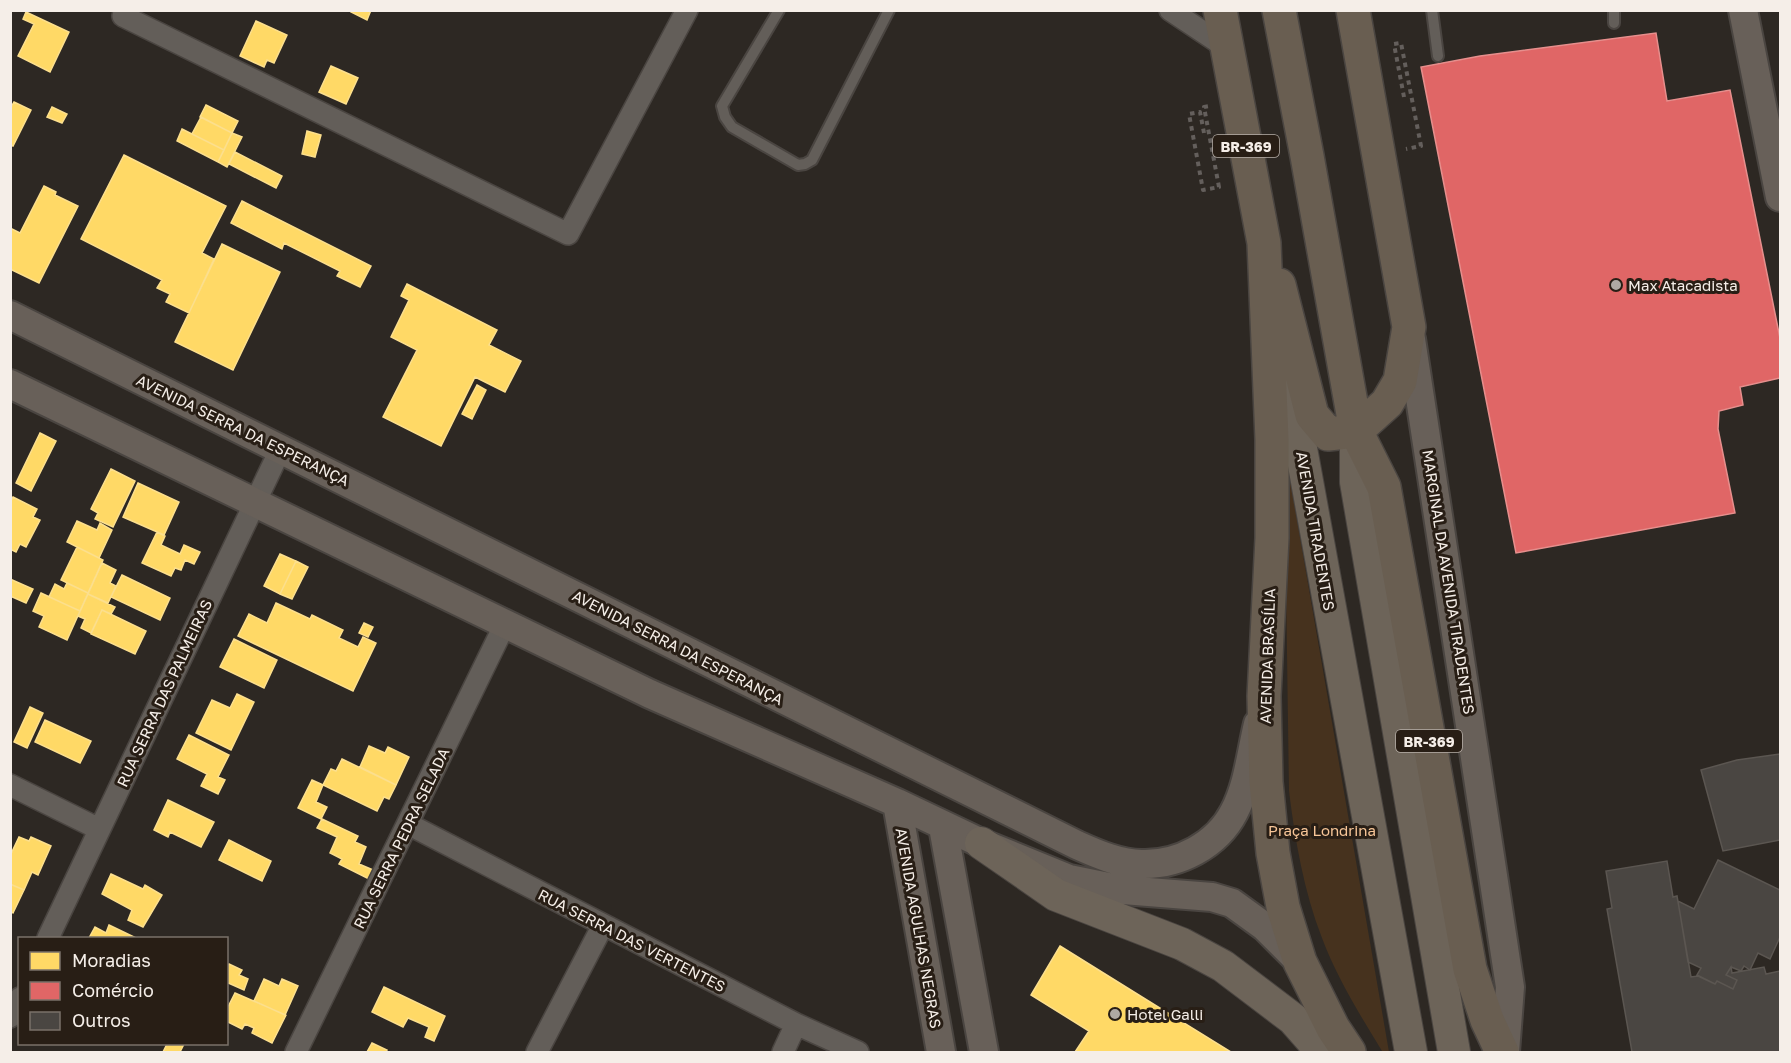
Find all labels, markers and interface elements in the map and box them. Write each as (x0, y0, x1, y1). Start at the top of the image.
road number: BR-369 (1213, 135, 1279, 157)
place label: Max Atacadista (1628, 276, 1738, 294)
marker: Max Atacadista (1609, 278, 1623, 292)
street label: AVENIDA SERRA DA ESPERANÇA (134, 371, 352, 489)
street label: MARGINAL DA AVENIDA TIRADENTES (1419, 448, 1479, 716)
street label: AVENIDA TIRADENTES (1293, 450, 1339, 612)
street label: AVENIDA SERRA DA ESPERANÇA (570, 586, 786, 708)
street label: AVENIDA BRASÍLIA (1256, 588, 1278, 724)
street label: RUA SERRA DAS PALMEIRAS (113, 597, 215, 789)
road number: BR-369 (1396, 730, 1462, 752)
street label: RUA SERRA PEDRA SELADA (349, 745, 453, 931)
park label: Praça Londrina (1268, 821, 1376, 839)
street label: AVENIDA AGULHAS NEGRAS (892, 826, 946, 1030)
street label: RUA SERRA DAS VERTENTES (535, 885, 729, 995)
legend (18, 937, 228, 1045)
text: Moradias (72, 949, 151, 971)
text: Comércio (72, 979, 154, 1001)
place label: Hotel Galli (1127, 1005, 1203, 1023)
marker: Hotel Galli (1108, 1007, 1122, 1021)
text: Outros (72, 1009, 131, 1031)

